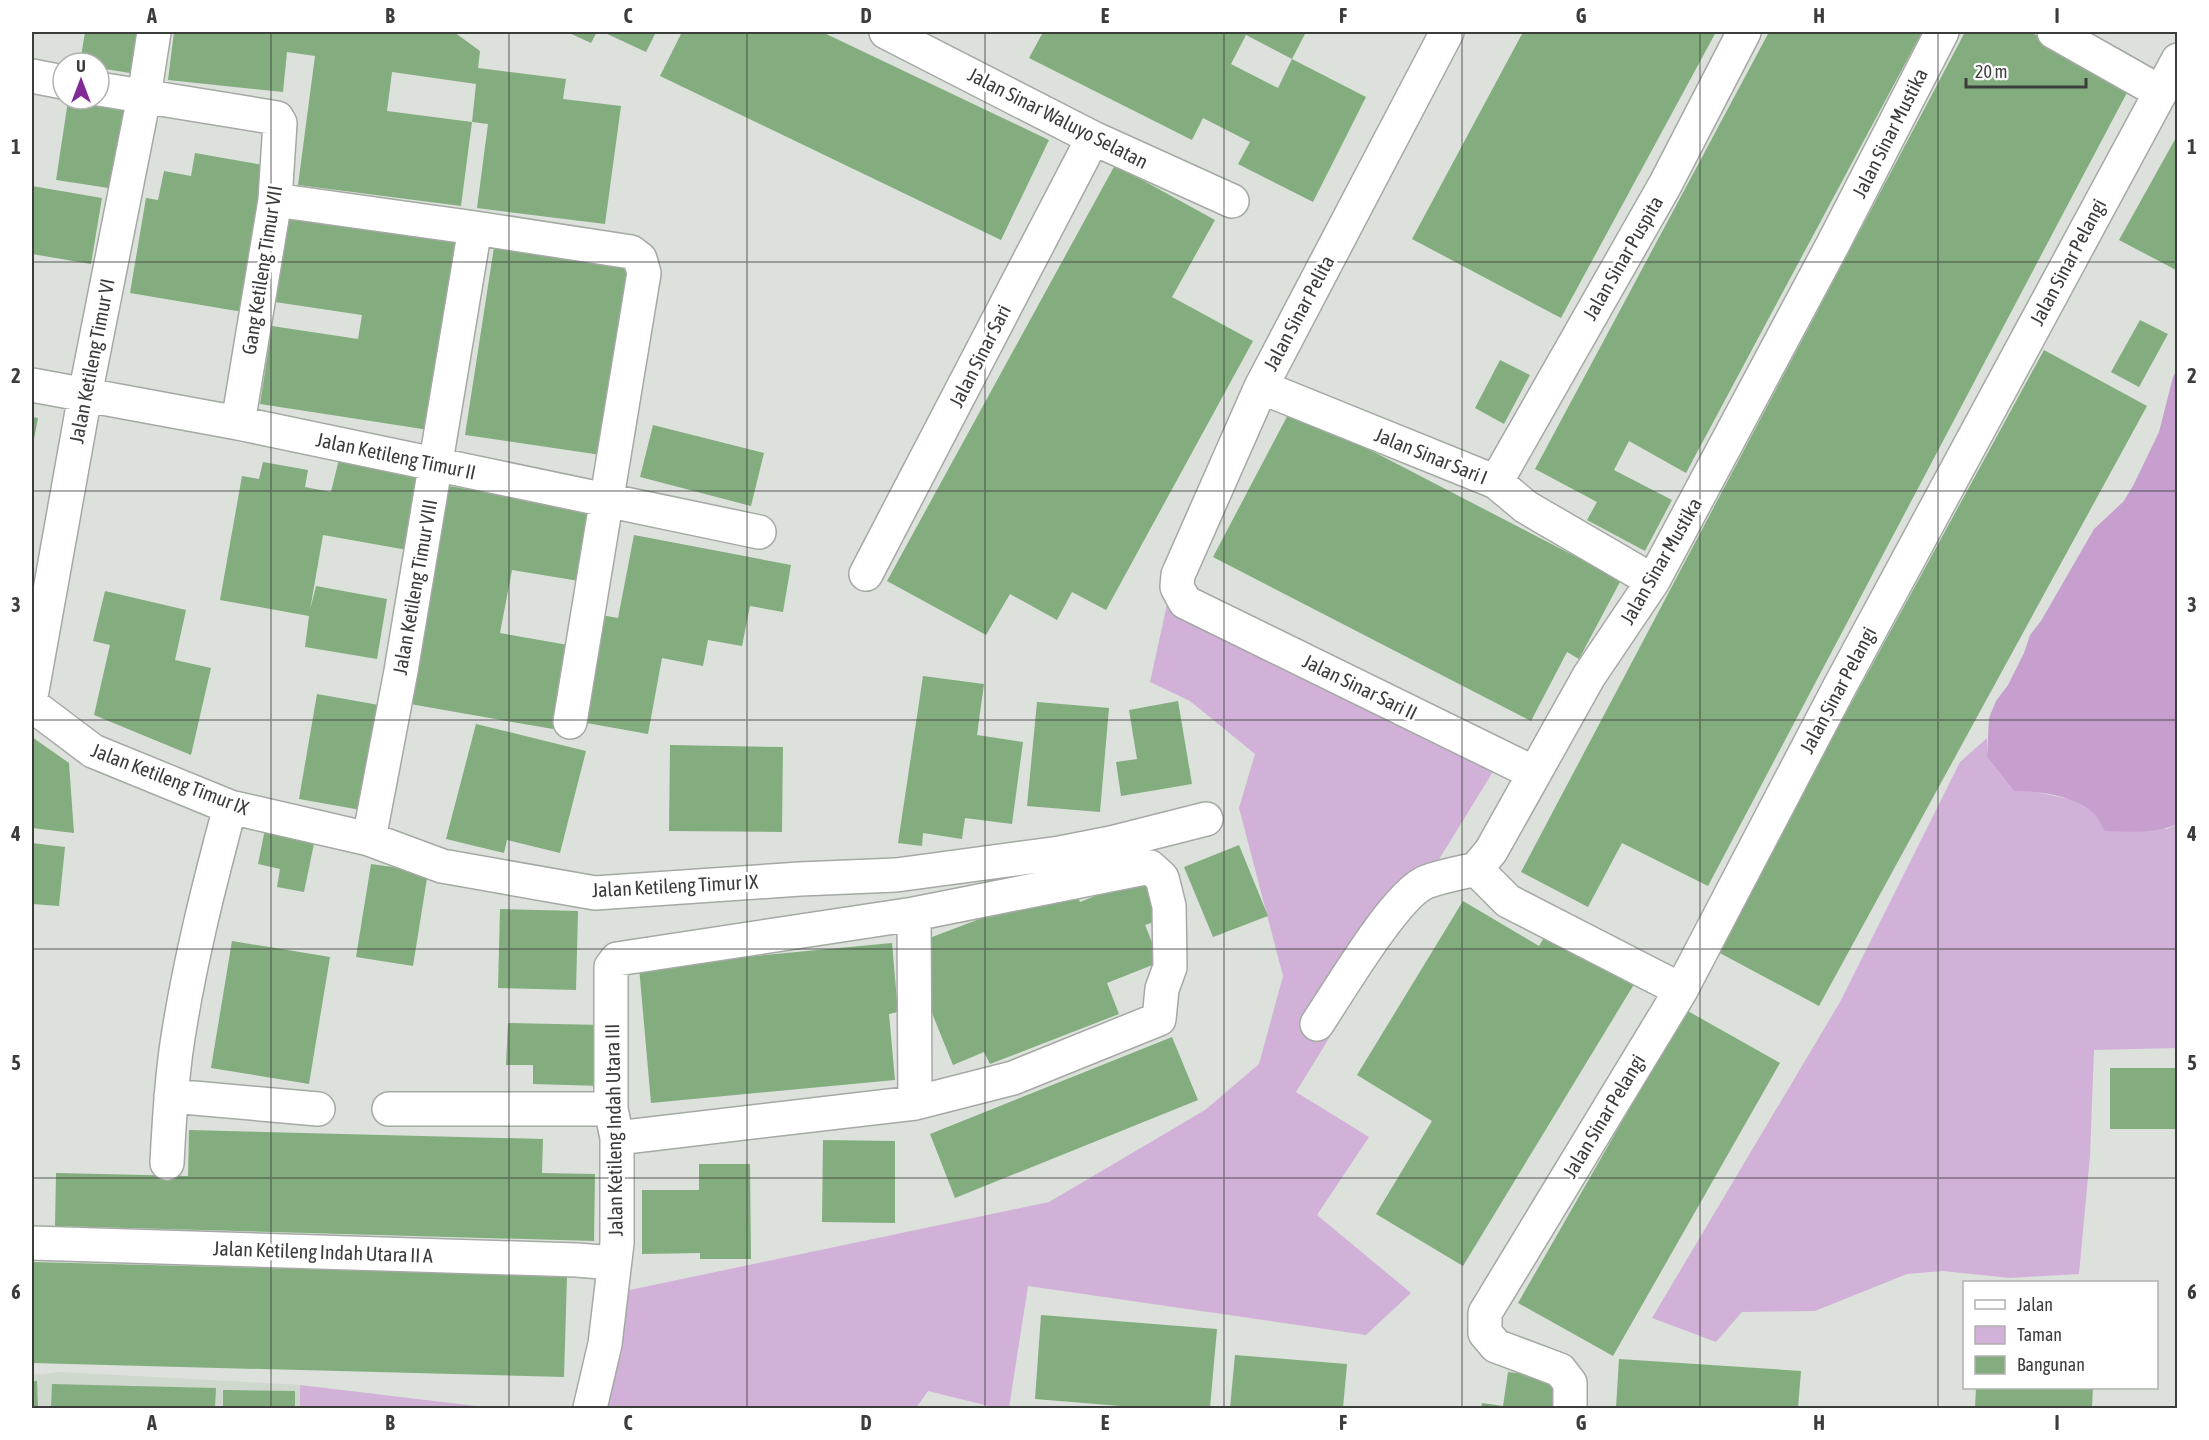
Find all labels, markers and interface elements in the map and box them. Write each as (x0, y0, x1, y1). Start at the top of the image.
text: A (146, 4, 157, 27)
text: B (385, 4, 395, 27)
text: C (624, 4, 633, 27)
text: D (860, 4, 872, 27)
text: E (1101, 4, 1110, 27)
text: F (1339, 4, 1347, 27)
text: G (1576, 4, 1587, 27)
text: H (1813, 4, 1825, 27)
text: I (2054, 4, 2060, 27)
north arrow (51, 51, 111, 111)
scale bar (1966, 51, 2086, 89)
text: U (76, 57, 86, 75)
text: 20 m (1975, 61, 2007, 82)
street label: Jalan Sinar Waluyo Selatan (965, 62, 1152, 173)
street label: Jalan Sinar Mustika (1847, 64, 1932, 201)
text: 1 (11, 135, 21, 158)
text: 1 (2187, 135, 2197, 158)
street label: Gang Ketileng Timur VII (237, 184, 286, 356)
street label: Jalan Sinar Puspita (1578, 192, 1667, 324)
street label: Jalan Sinar Pelangi (2025, 195, 2110, 329)
street label: Jalan Sinar Pelita (1259, 251, 1339, 374)
street label: Jalan Ketileng Timur VI (64, 277, 119, 445)
street label: Jalan Sinar Sari (944, 301, 1015, 411)
text: 2 (11, 364, 21, 387)
text: 2 (2187, 364, 2197, 387)
street label: Jalan Sinar Sari I (1372, 423, 1491, 489)
street label: Jalan Ketileng Timur II (314, 427, 478, 484)
street label: Jalan Sinar Mustika (1615, 494, 1706, 628)
street label: Jalan Ketileng Timur VIII (388, 497, 441, 676)
text: 3 (11, 593, 21, 616)
text: 3 (2187, 593, 2197, 616)
street label: Jalan Sinar Pelangi (1795, 623, 1880, 757)
street label: Jalan Sinar Sari II (1299, 649, 1421, 724)
street label: Jalan Ketileng Timur IX (88, 738, 252, 819)
text: 4 (10, 822, 21, 845)
text: 4 (2186, 822, 2197, 845)
street label: Jalan Ketileng Timur IX (591, 870, 759, 901)
street label: Jalan Ketileng Indah Utara III (600, 1024, 627, 1236)
street label: Jalan Sinar Pelangi (1558, 1050, 1649, 1181)
text: 5 (11, 1051, 21, 1074)
text: 5 (2187, 1051, 2197, 1074)
street label: Jalan Ketileng Indah Utara II A (213, 1236, 434, 1267)
text: 6 (11, 1280, 21, 1303)
text: 6 (2187, 1280, 2197, 1303)
legend (1963, 1281, 2158, 1389)
text: Jalan (2017, 1294, 2053, 1315)
text: Taman (2017, 1324, 2062, 1345)
text: Bangunan (2017, 1354, 2085, 1375)
text: A (146, 1411, 157, 1434)
text: B (385, 1411, 395, 1434)
text: C (624, 1411, 633, 1434)
text: D (860, 1411, 872, 1434)
text: E (1101, 1411, 1110, 1434)
text: F (1339, 1411, 1347, 1434)
text: G (1576, 1411, 1587, 1434)
text: H (1813, 1411, 1825, 1434)
text: I (2054, 1411, 2060, 1434)

